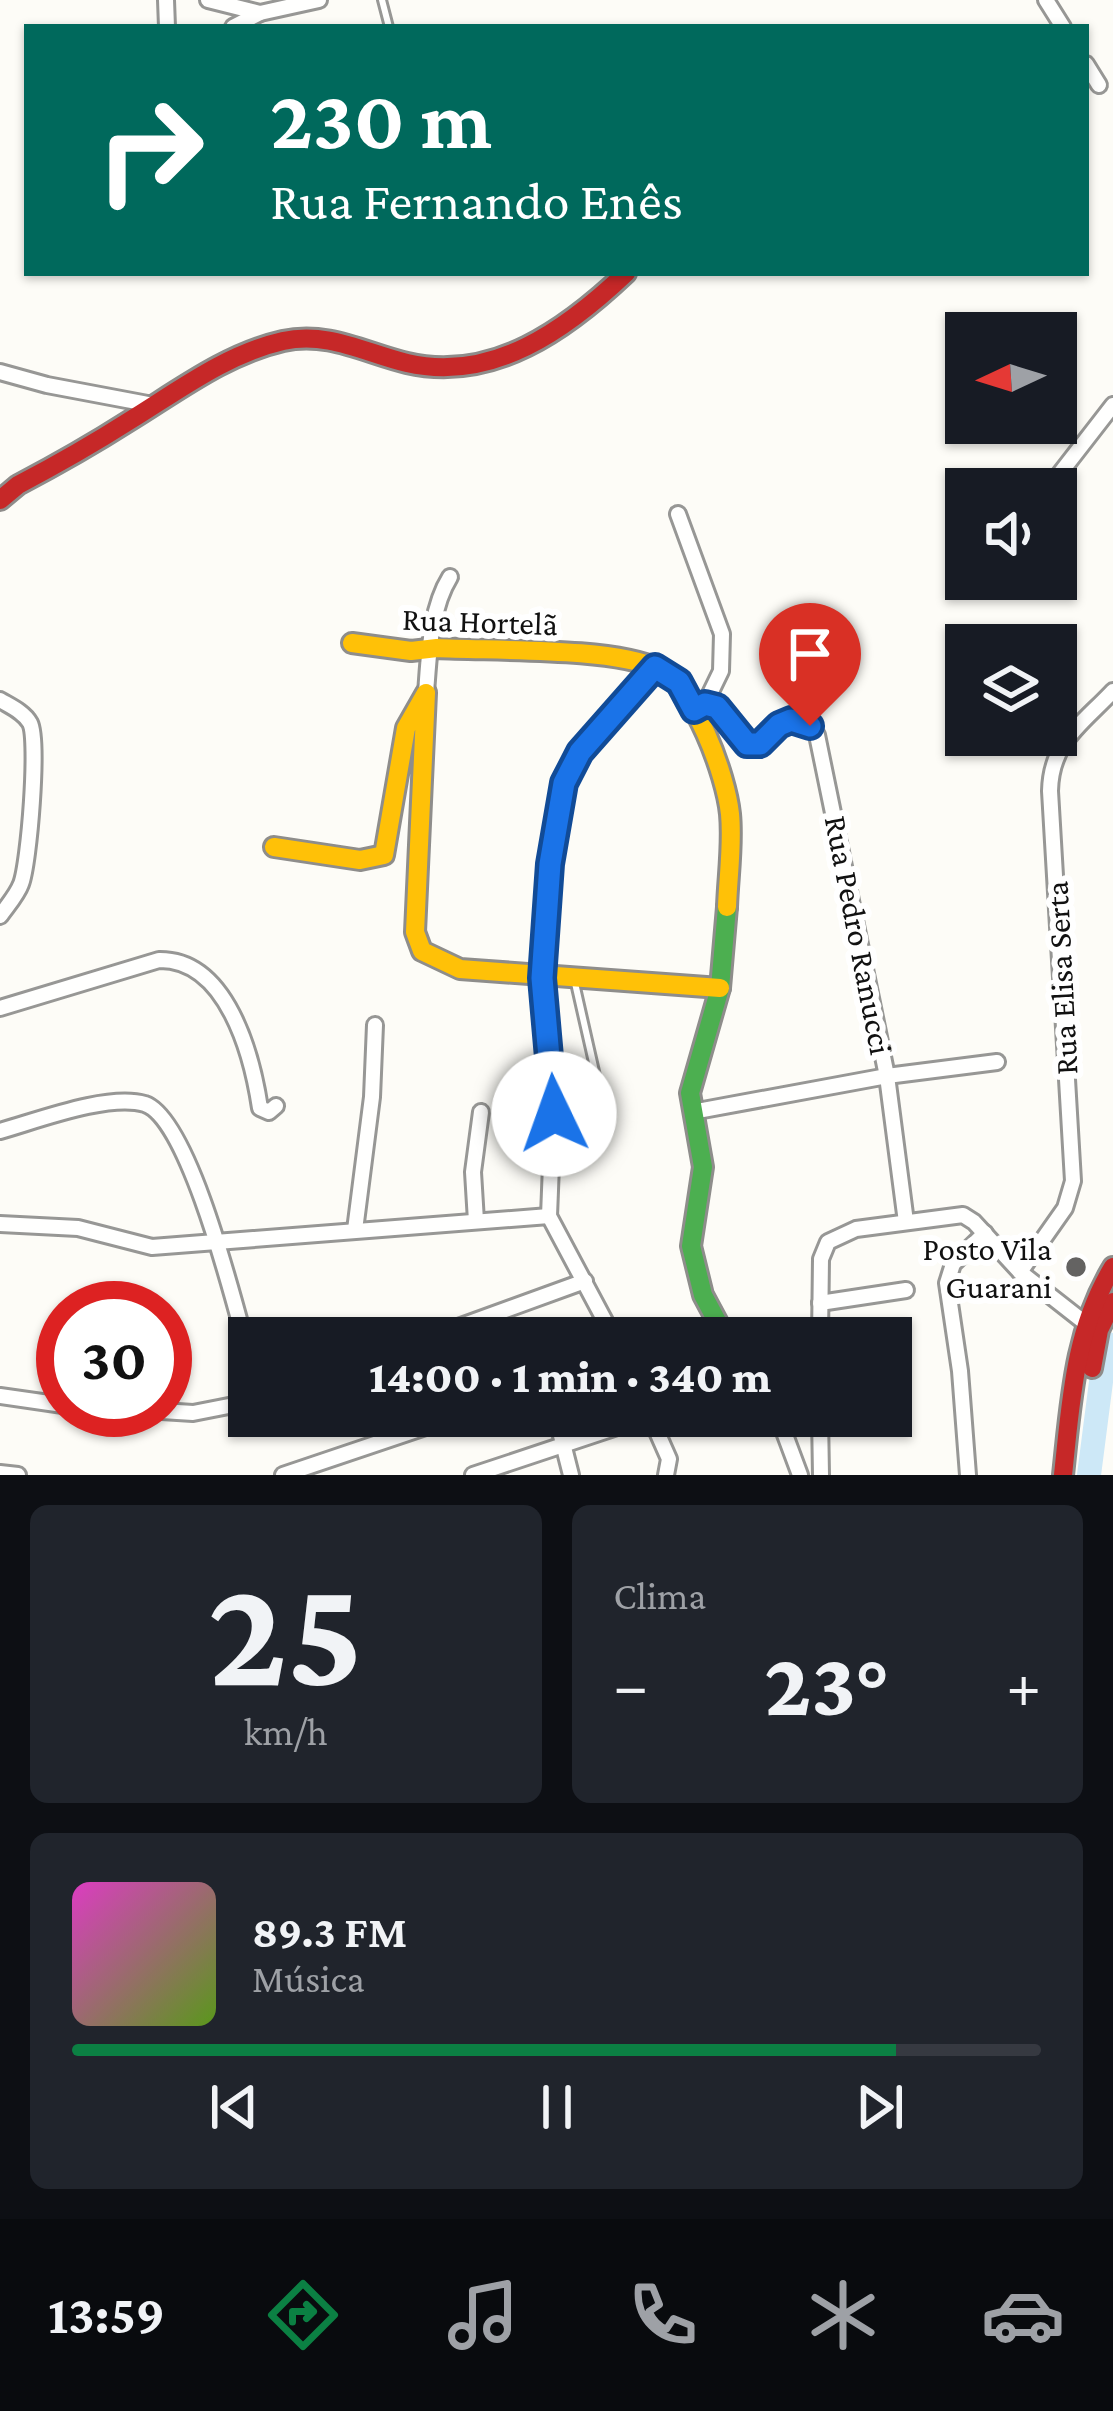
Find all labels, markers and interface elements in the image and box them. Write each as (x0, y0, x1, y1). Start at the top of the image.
icon: right (72, 72, 228, 228)
text: 230 m (270, 73, 492, 166)
text: Rua Fernando Enês (270, 171, 683, 231)
north arrow (945, 312, 1077, 444)
map controls (945, 312, 1077, 756)
button: sound (945, 468, 1077, 600)
street label: Rua Hortelã (402, 600, 558, 642)
pin (759, 603, 861, 726)
icon: arrive (777, 621, 843, 687)
button: layers (945, 624, 1077, 756)
street label: Rua Pedro Ranucci (818, 812, 900, 1058)
street label: Rua Elisa Serta (1037, 880, 1085, 1076)
position arrow (491, 1051, 617, 1177)
place label: Posto Vila Guarani (923, 1230, 1052, 1305)
marker: Posto Vila Guarani (1063, 1254, 1089, 1280)
speed limit sign: 30 (36, 1281, 192, 1437)
text: 14:00 · 1 min · 340 m (369, 1352, 771, 1402)
text: 25 (208, 1545, 364, 1719)
text: Clima (614, 1574, 706, 1617)
text: 23° (764, 1634, 890, 1734)
text: − (614, 1648, 648, 1721)
text: + (1006, 1648, 1041, 1721)
text: km/h (244, 1710, 328, 1753)
text: 89.3 FM (252, 1907, 407, 1957)
text: Música (252, 1957, 365, 2000)
icon: previous (201, 2074, 267, 2140)
icon: pause (524, 2074, 590, 2140)
icon: next (847, 2074, 913, 2140)
icon: directions (261, 2273, 345, 2357)
icon: music (441, 2273, 525, 2357)
icon: phone (621, 2273, 705, 2357)
icon: climate (801, 2273, 885, 2357)
icon: car (981, 2273, 1065, 2357)
text: 13:59 (48, 2285, 165, 2345)

